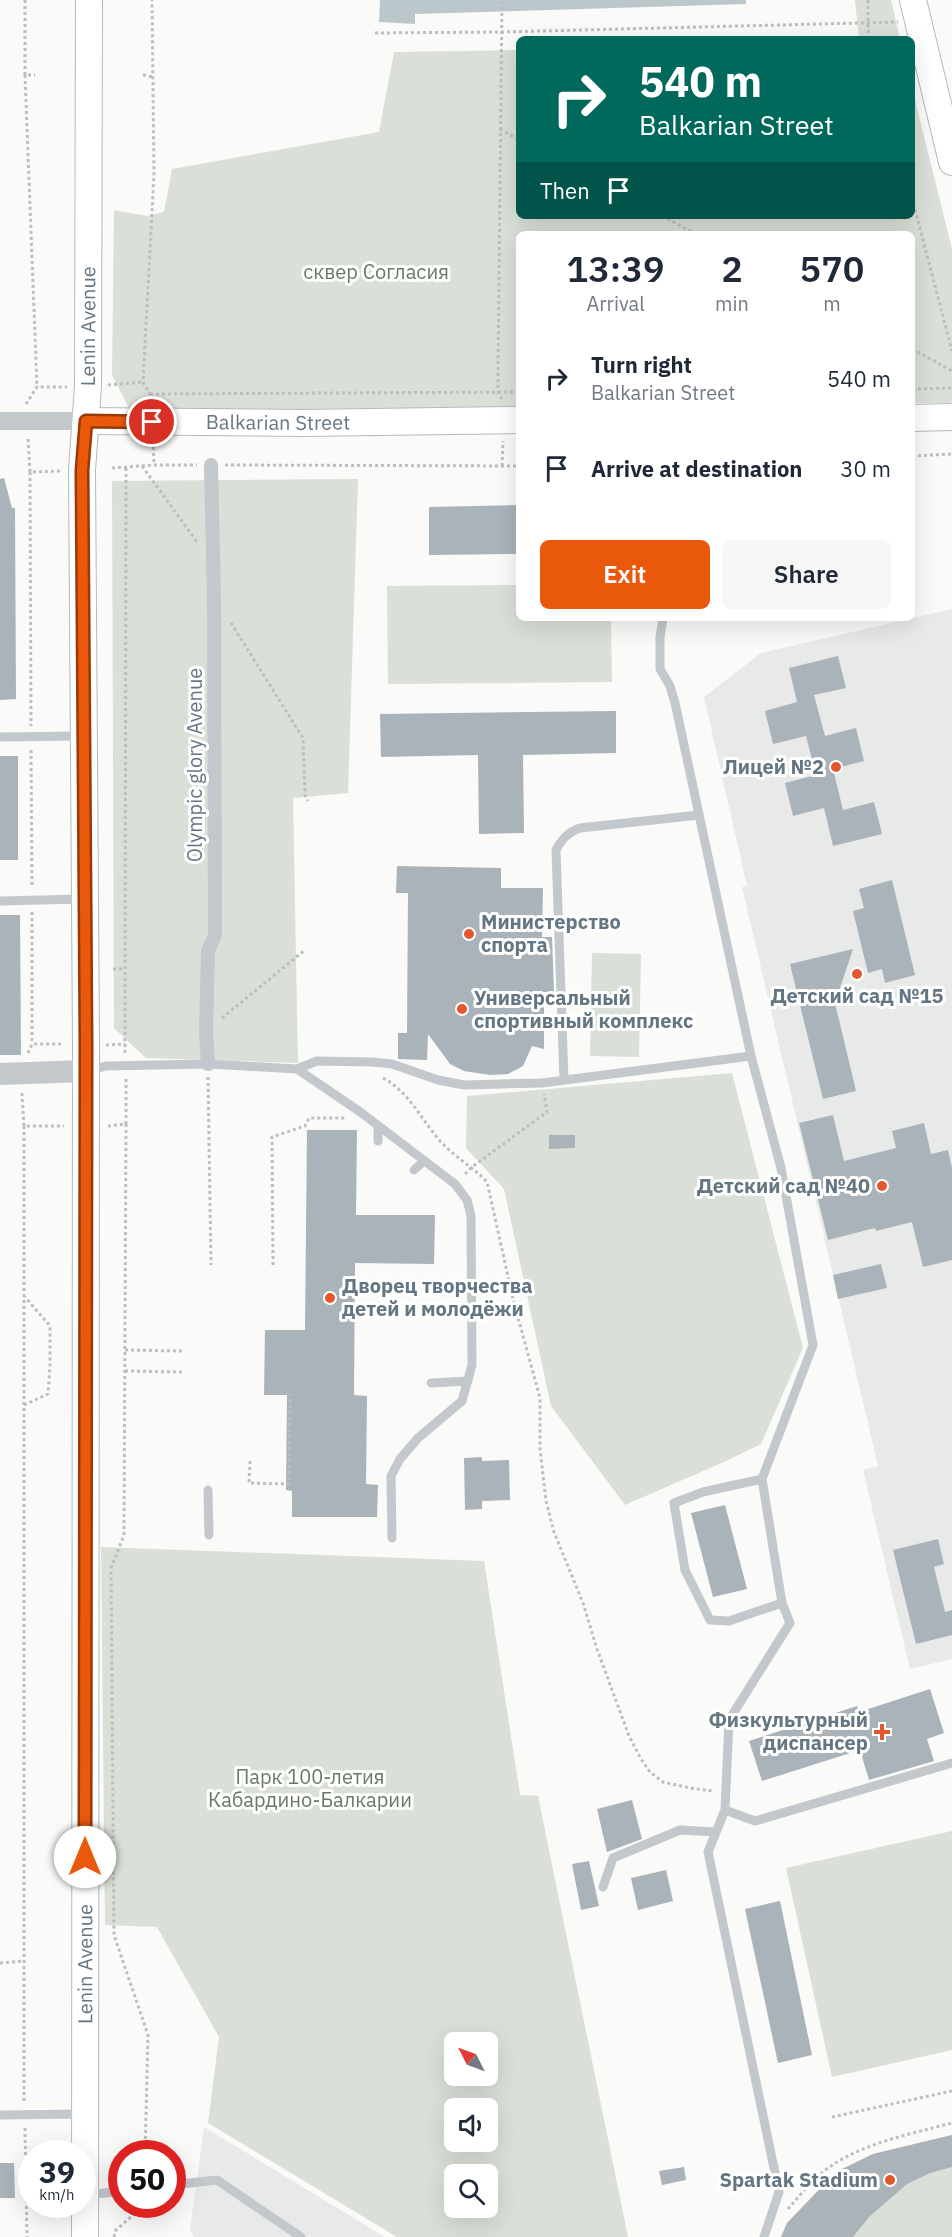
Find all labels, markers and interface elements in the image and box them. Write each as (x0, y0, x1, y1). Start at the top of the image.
text: 540 m (639, 54, 762, 109)
icon: right (540, 60, 618, 138)
text: Balkarian Street (639, 107, 834, 142)
icon: arrive (602, 174, 635, 207)
text: Then (540, 176, 590, 205)
text: 13:39 (567, 245, 665, 292)
text: 2 (721, 245, 743, 292)
text: 570 (800, 245, 864, 292)
park label: сквер Согласия (303, 258, 449, 285)
street label: Lenin Avenue (74, 266, 101, 386)
text: Arrival (586, 290, 645, 317)
text: min (715, 290, 749, 317)
text: m (823, 290, 841, 317)
text: Turn right (591, 350, 692, 379)
icon: right (540, 362, 573, 395)
text: 540 m (827, 364, 891, 393)
text: Balkarian Street (591, 379, 735, 406)
pin (126, 396, 177, 447)
icon: arrive (135, 405, 168, 438)
street label: Balkarian Street (206, 408, 350, 436)
icon: arrive (540, 452, 573, 485)
text: Arrive at destination (591, 454, 802, 483)
text: 30 m (840, 454, 891, 483)
button: Exit (540, 540, 710, 609)
button: Share (722, 540, 891, 609)
street label: Olympic glory Avenue (181, 668, 208, 862)
place label: Лицей №2 (723, 753, 824, 780)
marker: Лицей №2 (829, 760, 843, 774)
place label: Министерство спорта (481, 908, 621, 958)
marker: Министерство спорта (462, 927, 476, 941)
marker: Детский сад №15 (850, 967, 864, 981)
place label: Детский сад №15 (770, 982, 944, 1009)
place label: Универсальный спортивный комплекс (474, 984, 693, 1034)
marker: Универсальный спортивный комплекс (455, 1002, 469, 1016)
place label: Детский сад №40 (697, 1172, 870, 1199)
marker: Детский сад №40 (875, 1179, 889, 1193)
place label: Дворец творчества детей и молодёжи (342, 1272, 533, 1322)
marker: Дворец творчества детей и молодёжи (323, 1291, 337, 1305)
place label: Физкультурный диспансер (709, 1706, 868, 1756)
marker: Физкультурный диспансер (873, 1723, 891, 1741)
park label: Парк 100-летия Кабардино-Балкарии (208, 1763, 412, 1813)
position arrow (53, 1825, 117, 1889)
street label: Lenin Avenue (71, 1904, 98, 2024)
north arrow (444, 2032, 498, 2086)
map controls (444, 2032, 498, 2218)
button: sound (444, 2098, 498, 2152)
speed limit sign: 50 (108, 2140, 186, 2218)
text: 39 (39, 2152, 75, 2191)
button: search (444, 2164, 498, 2218)
place label: Spartak Stadium (719, 2166, 878, 2193)
marker: Spartak Stadium (883, 2173, 897, 2187)
text: km/h (39, 2185, 75, 2204)

